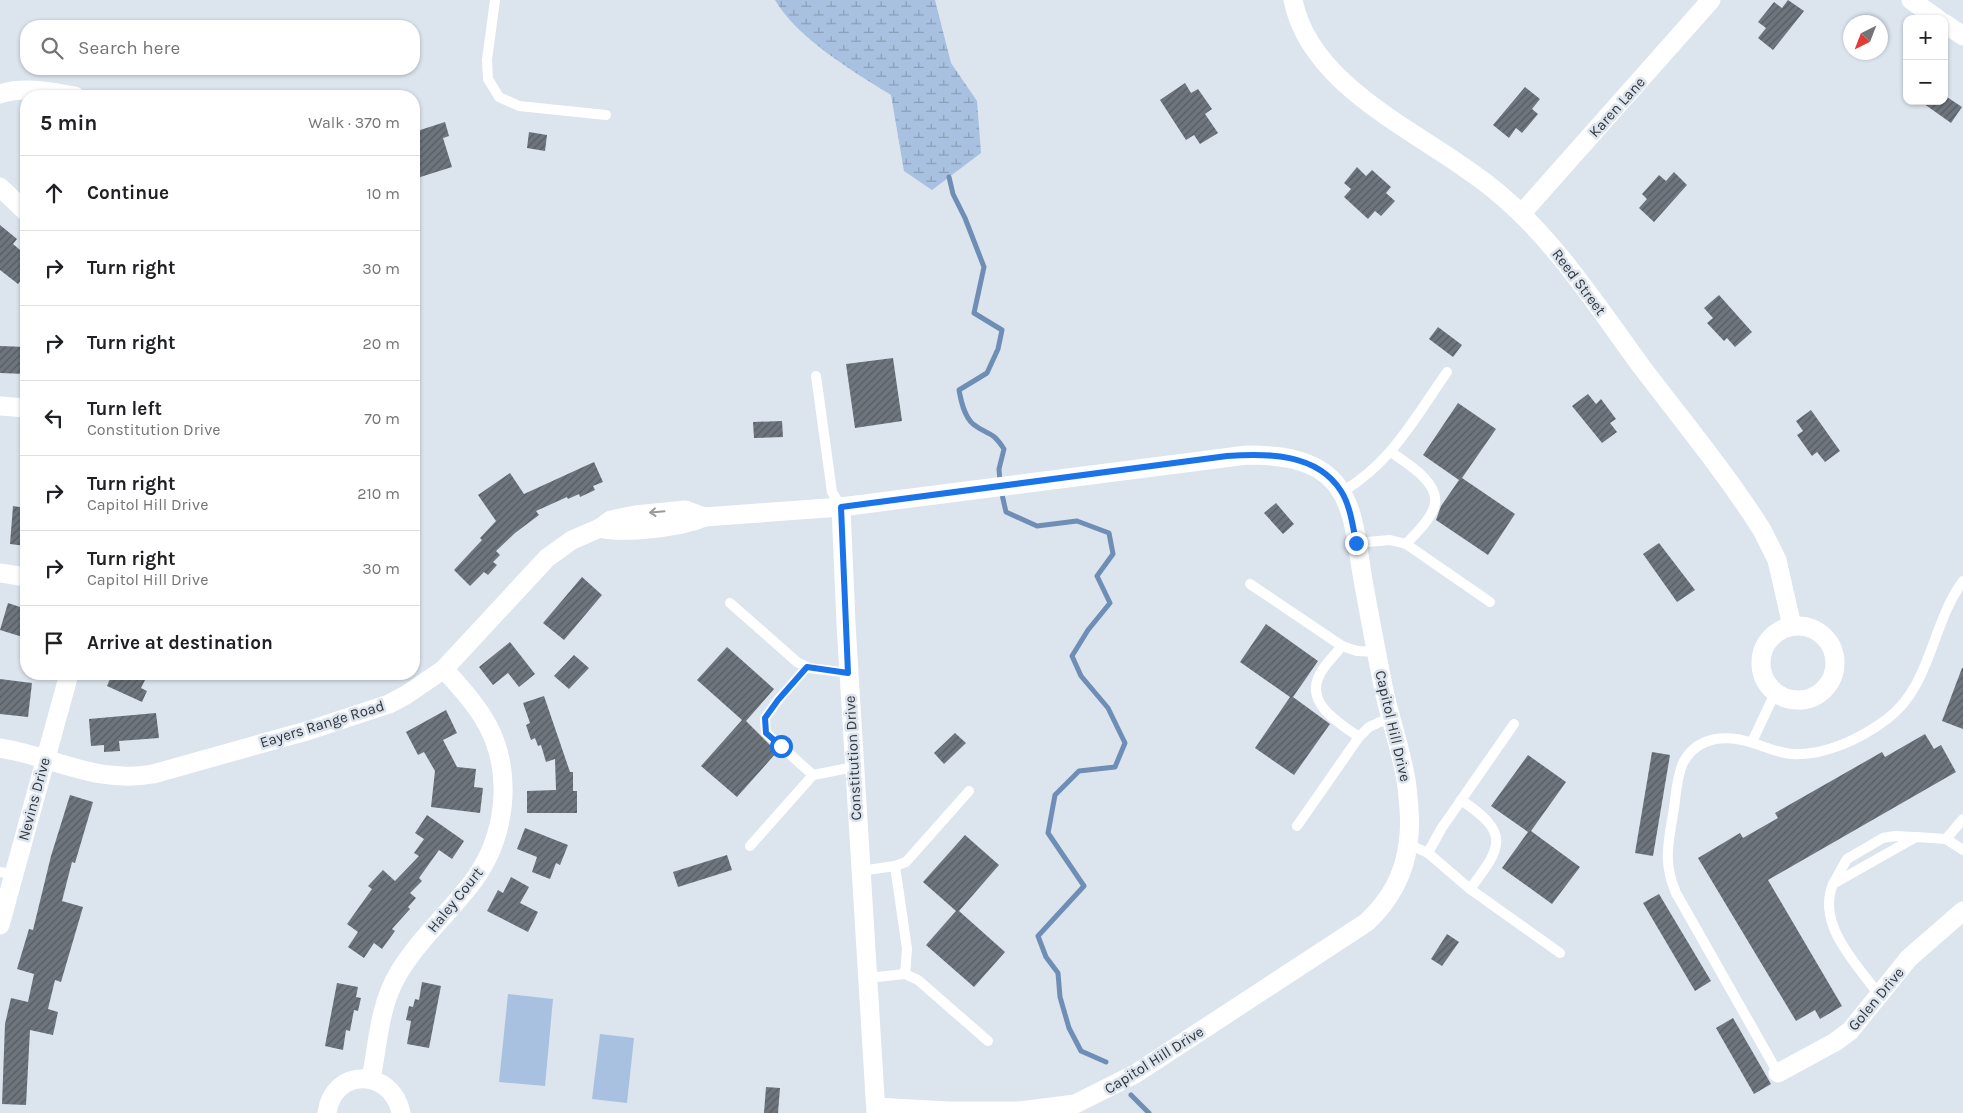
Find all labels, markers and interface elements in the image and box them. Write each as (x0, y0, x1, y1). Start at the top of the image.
north arrow (1843, 15, 1888, 60)
map controls (1903, 15, 1948, 105)
button: + (1903, 15, 1948, 60)
search box (20, 20, 420, 75)
icon: search (38, 34, 66, 62)
text: Search here (78, 37, 180, 59)
button: − (1903, 60, 1948, 105)
street label: Karen Lane (1585, 73, 1649, 141)
text: 5 min (40, 111, 97, 135)
text: Walk · 370 m (308, 113, 400, 132)
icon: ahead (40, 179, 68, 207)
text: Continue (87, 182, 169, 204)
text: 10 m (366, 184, 400, 203)
street label: Reed Street (1548, 245, 1610, 319)
icon: right (40, 254, 68, 282)
text: Turn right (87, 257, 176, 279)
text: 30 m (362, 259, 400, 278)
icon: right (40, 329, 68, 357)
text: Turn right (87, 332, 176, 354)
text: 20 m (362, 334, 400, 353)
text: Turn left (87, 398, 162, 420)
icon: left (40, 404, 68, 432)
text: 70 m (364, 409, 400, 428)
text: Constitution Drive (87, 420, 220, 439)
text: Turn right (87, 473, 176, 495)
icon: right (40, 479, 68, 507)
text: 210 m (357, 484, 400, 503)
text: Capitol Hill Drive (87, 495, 208, 514)
one-way arrow (649, 507, 665, 517)
route end (1345, 532, 1368, 555)
text: Turn right (87, 548, 176, 570)
icon: right (40, 554, 68, 582)
text: 30 m (362, 559, 400, 578)
text: Capitol Hill Drive (87, 570, 208, 589)
icon: arrive (40, 629, 68, 657)
text: Arrive at destination (87, 632, 273, 654)
street label: Capitol Hill Drive (1371, 669, 1415, 783)
street label: Constitution Drive (841, 695, 865, 821)
street label: Eayers Range Road (258, 697, 386, 751)
route start (770, 735, 793, 758)
street label: Nevins Drive (14, 755, 54, 843)
street label: Haley Court (423, 864, 487, 936)
street label: Golen Drive (1844, 964, 1908, 1034)
street label: Capitol Hill Drive (1101, 1022, 1207, 1098)

